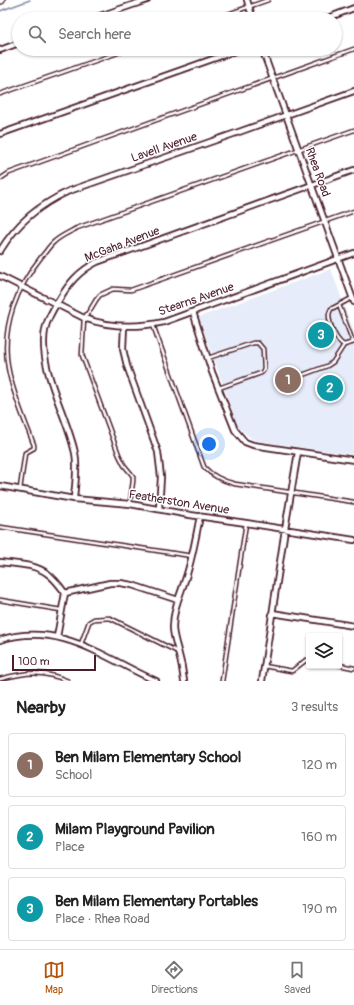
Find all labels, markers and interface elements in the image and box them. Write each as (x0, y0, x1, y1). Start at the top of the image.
search box (12, 12, 342, 56)
icon: search (26, 23, 48, 45)
text: Search here (58, 25, 131, 44)
street label: Lavell Avenue (129, 129, 199, 166)
street label: Rhea Road (302, 145, 333, 199)
street label: McGaha Avenue (83, 223, 162, 266)
street label: Stearns Avenue (156, 279, 236, 319)
pin: 3 (308, 320, 334, 350)
pin: 1 (275, 365, 301, 395)
pin: 2 (317, 373, 343, 403)
your location (199, 434, 219, 454)
street label: Featherston Avenue (128, 487, 230, 518)
map controls (306, 633, 342, 669)
button: layers (306, 633, 342, 669)
scale bar (12, 653, 96, 672)
text: 100 m (18, 655, 49, 668)
text: Nearby (16, 697, 65, 718)
text: 3 results (291, 699, 338, 715)
text: Ben Milam Elementary School (55, 748, 241, 767)
text: 1 (27, 757, 33, 773)
text: 120 m (301, 757, 337, 773)
text: School (55, 767, 92, 783)
text: Milam Playground Pavilion (55, 820, 215, 839)
text: 2 (26, 829, 34, 845)
text: 160 m (301, 829, 337, 845)
text: Place (55, 839, 84, 855)
text: Ben Milam Elementary Portables (55, 892, 258, 911)
text: 3 (26, 901, 34, 917)
text: 190 m (302, 901, 337, 917)
text: Place · Rhea Road (55, 911, 150, 927)
tab: Map (43, 959, 65, 996)
tab: Directions (151, 959, 198, 996)
tab: Saved (284, 959, 311, 996)

